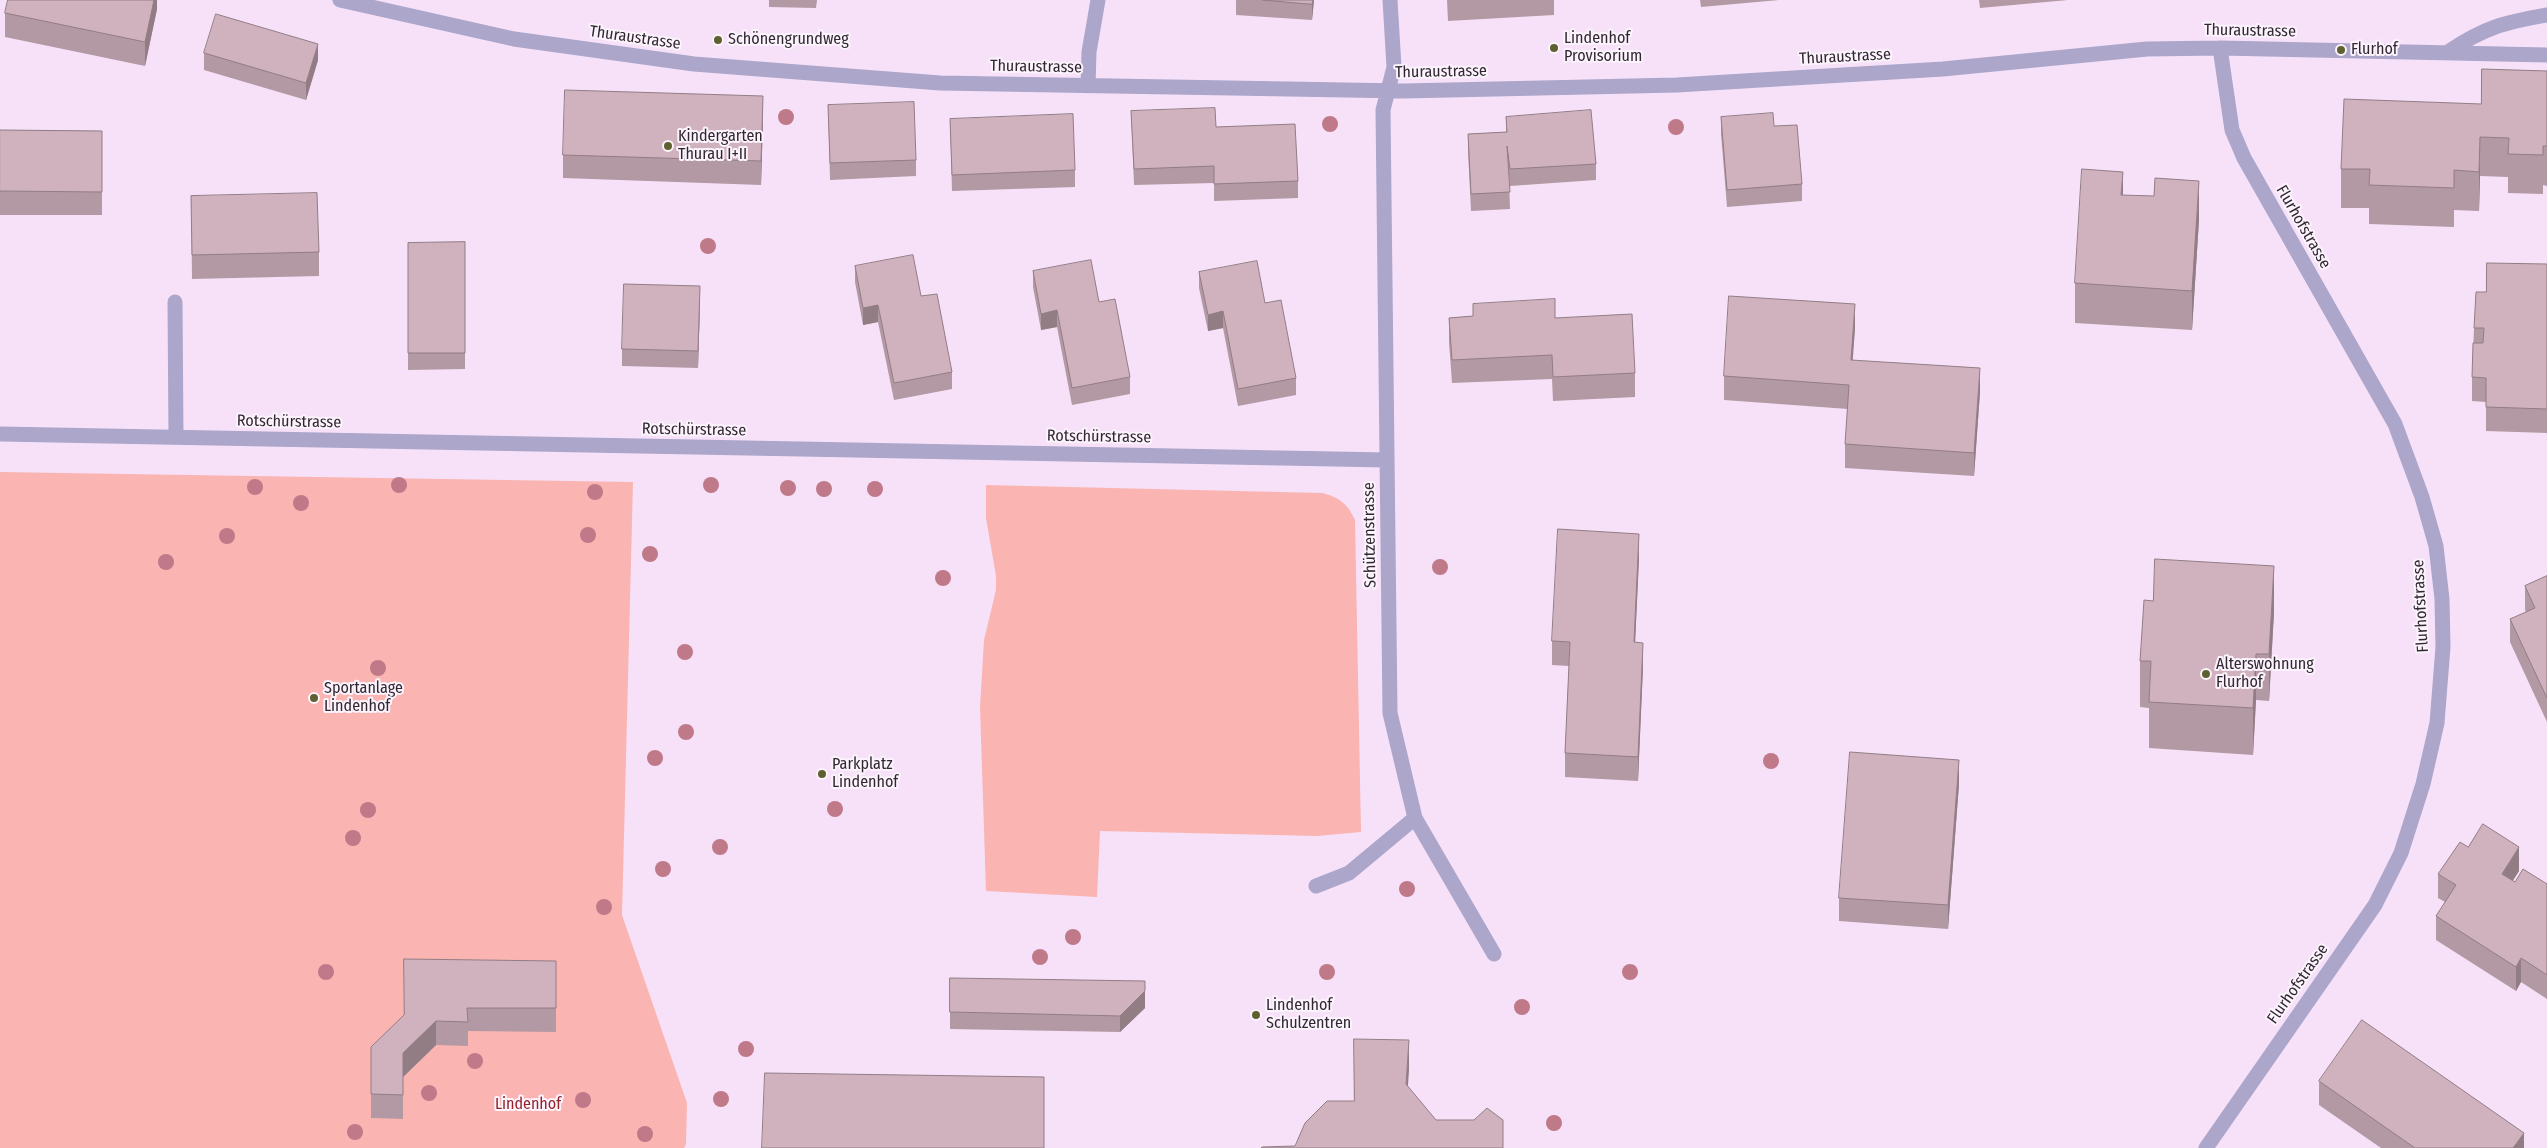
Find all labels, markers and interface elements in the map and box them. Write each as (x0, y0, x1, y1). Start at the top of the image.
street label: Thuraustrasse (2204, 21, 2296, 41)
street label: Thuraustrasse (588, 22, 682, 54)
place label: Lindenhof Provisorium (1564, 29, 1642, 67)
place label: Schönengrundweg (728, 30, 849, 50)
marker: Schönengrundweg (712, 34, 724, 46)
place label: Flurhof (2351, 40, 2398, 60)
marker: Lindenhof Provisorium (1548, 42, 1560, 54)
marker: Flurhof (2335, 44, 2347, 56)
street label: Thuraustrasse (1799, 45, 1891, 69)
street label: Thuraustrasse (990, 57, 1082, 77)
street label: Thuraustrasse (1395, 62, 1487, 82)
place label: Kindergarten Thurau I+II (678, 127, 763, 165)
marker: Kindergarten Thurau I+II (662, 140, 674, 152)
street label: Flurhofstrasse (2271, 182, 2335, 272)
street label: Rotschürstrasse (237, 411, 341, 433)
street label: Rotschürstrasse (642, 419, 746, 441)
street label: Rotschürstrasse (1047, 426, 1151, 448)
street label: Schützenstrasse (1359, 482, 1381, 588)
street label: Flurhofstrasse (2409, 559, 2433, 653)
place label: Alterswohnung Flurhof (2216, 655, 2314, 693)
marker: Alterswohnung Flurhof (2200, 668, 2212, 680)
place label: Sportanlage Lindenhof (324, 679, 403, 717)
marker: Sportanlage Lindenhof (308, 692, 320, 704)
place label: Parkplatz Lindenhof (832, 755, 898, 793)
marker: Parkplatz Lindenhof (816, 768, 828, 780)
street label: Flurhofstrasse (2263, 940, 2333, 1028)
place label: Lindenhof Schulzentren (1266, 996, 1351, 1034)
marker: Lindenhof Schulzentren (1250, 1009, 1262, 1021)
park label: Lindenhof (495, 1095, 561, 1115)

